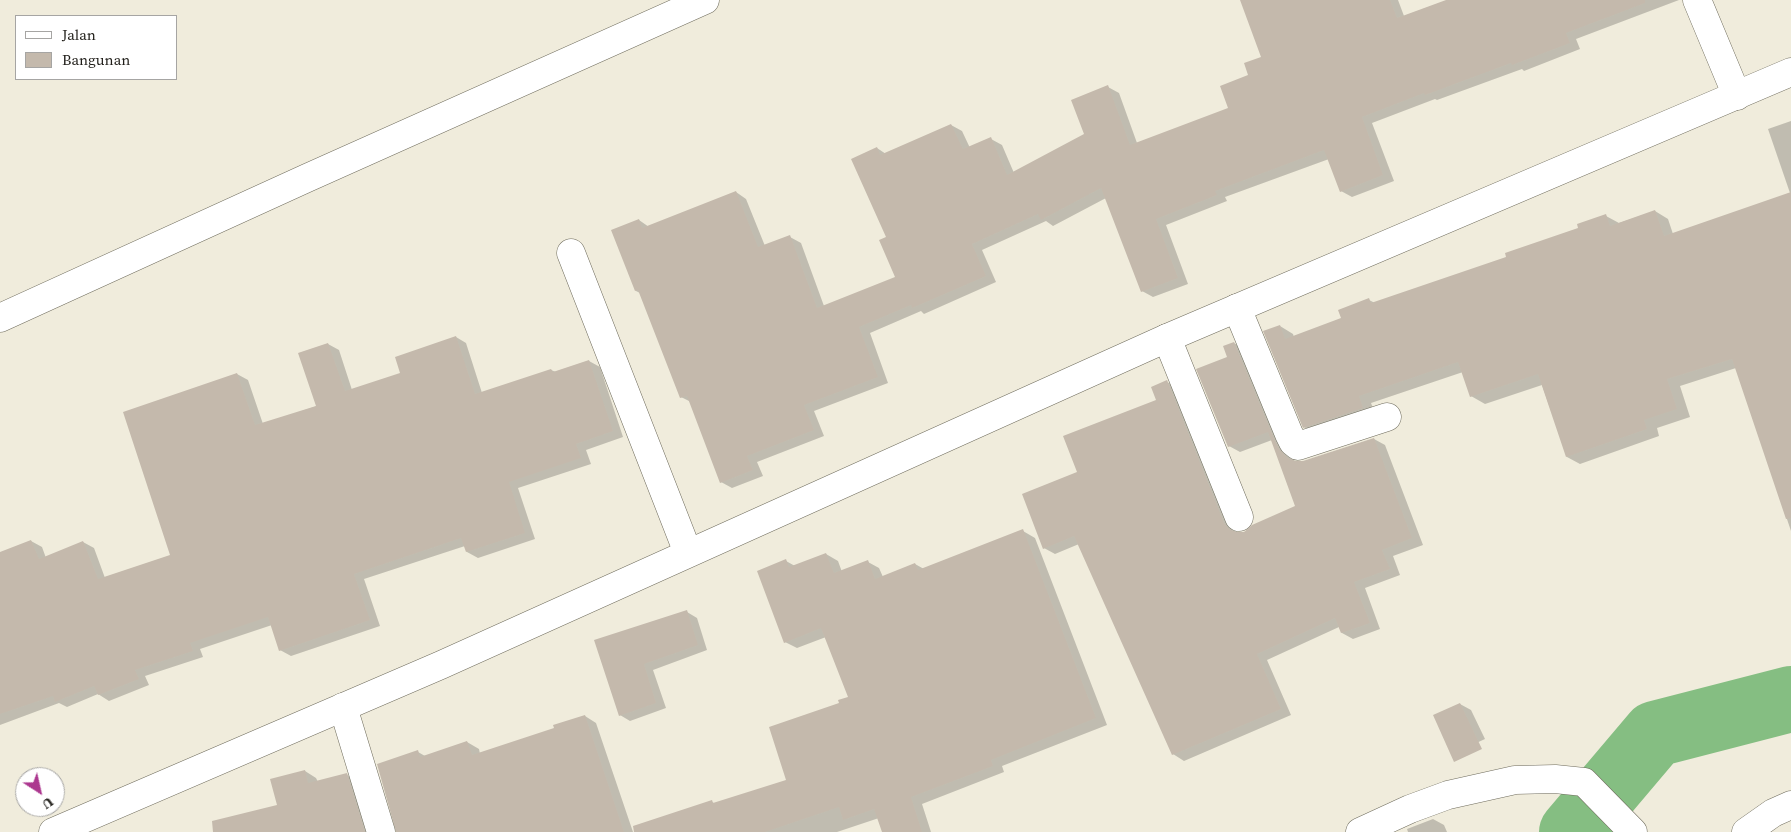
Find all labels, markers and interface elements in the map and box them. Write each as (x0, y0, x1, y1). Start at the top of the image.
legend (15, 15, 178, 80)
text: Jalan (62, 24, 96, 45)
text: Bangunan (62, 49, 130, 70)
north arrow (15, 767, 65, 817)
text: U (38, 792, 58, 815)

